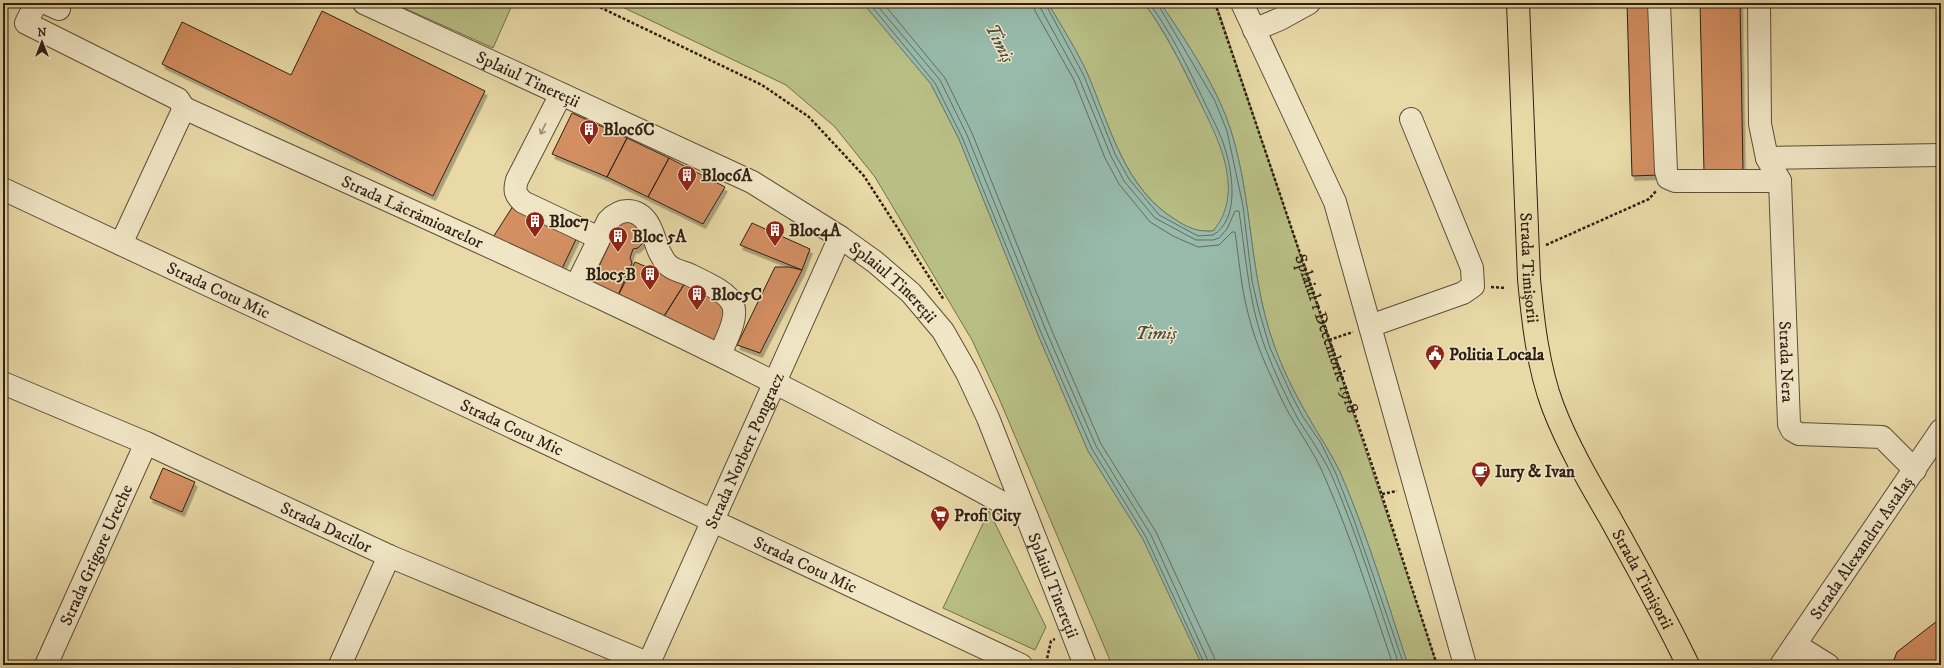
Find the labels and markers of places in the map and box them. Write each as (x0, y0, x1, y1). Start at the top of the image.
building icon: Bloc6C (578, 118, 600, 146)
place label: Bloc6C (603, 119, 654, 141)
building icon: Bloc6A (676, 164, 698, 192)
place label: Bloc6A (701, 165, 753, 187)
building icon: Bloc7 (524, 210, 546, 238)
place label: Bloc7 (549, 211, 589, 233)
building icon: Bloc4A (764, 219, 786, 247)
place label: Bloc4A (789, 220, 842, 242)
building icon: Bloc 5A (607, 225, 629, 253)
place label: Bloc 5A (632, 226, 687, 248)
building icon: Bloc5B (639, 263, 661, 291)
place label: Bloc5B (585, 264, 636, 286)
building icon: Bloc5C (686, 283, 708, 311)
place label: Bloc5C (711, 284, 762, 306)
public building icon: Politia Locala (1424, 343, 1446, 371)
place label: Politia Locala (1449, 344, 1545, 366)
cafe icon: Iury & Ivan (1470, 460, 1492, 488)
place label: Iury & Ivan (1495, 461, 1575, 483)
supermarket icon: Profi City (929, 504, 951, 532)
place label: Profi City (954, 505, 1022, 527)

